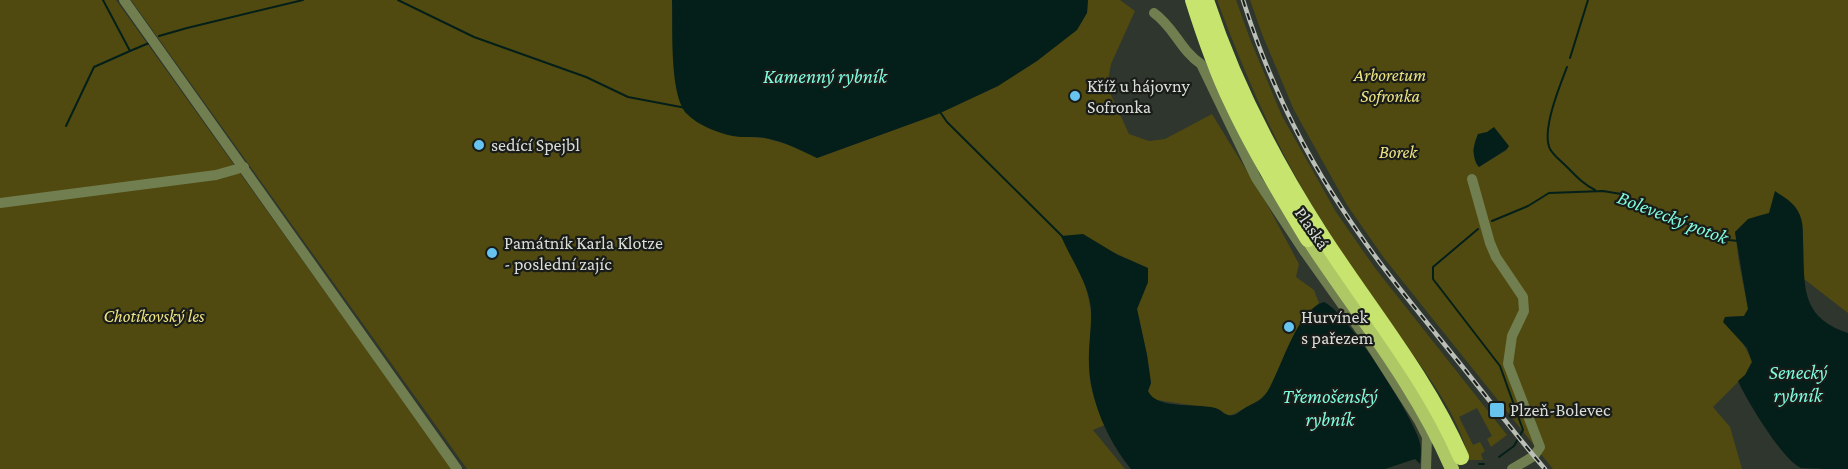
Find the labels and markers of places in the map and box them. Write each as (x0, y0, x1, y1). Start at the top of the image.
place label: Kříž u hájovny Sofronka (1087, 76, 1191, 117)
marker: Kříž u hájovny Sofronka (1068, 89, 1082, 103)
place label: sedící Spejbl (491, 135, 580, 156)
marker: sedící Spejbl (472, 138, 486, 152)
place label: Památník Karla Klotze - poslední zajíc (504, 233, 663, 275)
marker: Památník Karla Klotze - poslední zajíc (485, 246, 499, 260)
place label: Hurvínek s pařezem (1301, 307, 1374, 348)
marker: Hurvínek s pařezem (1282, 320, 1296, 334)
place label: Plzeň-Bolevec (1510, 400, 1611, 420)
marker: Plzeň-Bolevec (1488, 401, 1506, 419)

